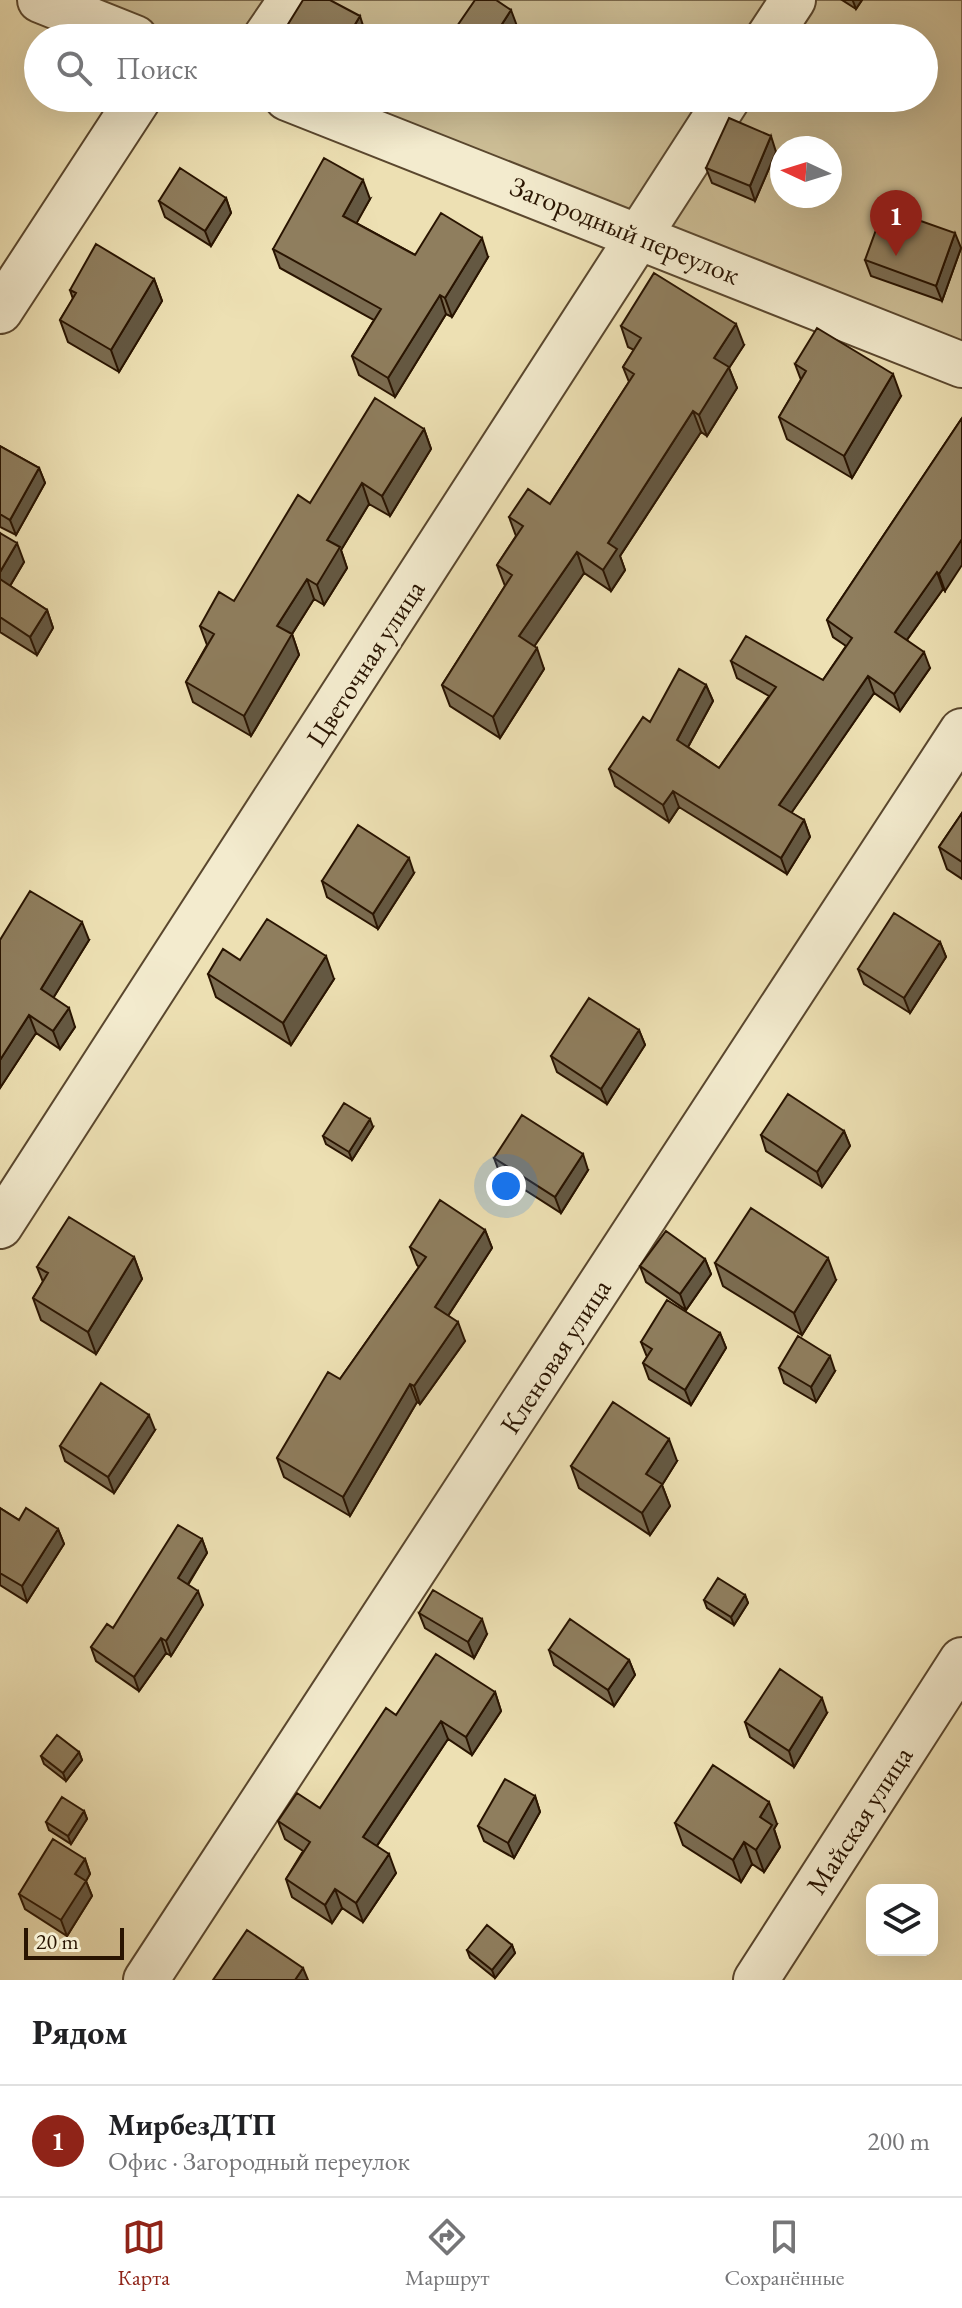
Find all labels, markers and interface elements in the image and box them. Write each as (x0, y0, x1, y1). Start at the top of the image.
search box (24, 24, 938, 112)
icon: search (52, 46, 96, 90)
text: Поиск (116, 49, 198, 88)
north arrow (770, 136, 842, 208)
street label: Загородный переулок (505, 168, 745, 292)
pin: 1 (870, 190, 922, 256)
street label: Цветочная улица (298, 572, 433, 753)
your location (486, 1166, 526, 1206)
street label: Кленовая улица (491, 1271, 619, 1440)
street label: Майская улица (798, 1739, 921, 1901)
map controls (866, 1884, 938, 1956)
button: layers (866, 1884, 938, 1956)
scale bar (24, 1924, 124, 1960)
text: 20 m (36, 1927, 79, 1956)
text: Рядом (32, 2010, 127, 2054)
text: МирбезДТП (108, 2105, 276, 2144)
text: 1 (51, 2124, 65, 2158)
text: 200 m (867, 2124, 930, 2158)
text: Офис · Загородный переулок (108, 2144, 410, 2178)
tab: Карта (118, 2215, 170, 2292)
tab: Маршрут (405, 2215, 489, 2292)
tab: Сохранённые (724, 2215, 844, 2292)

